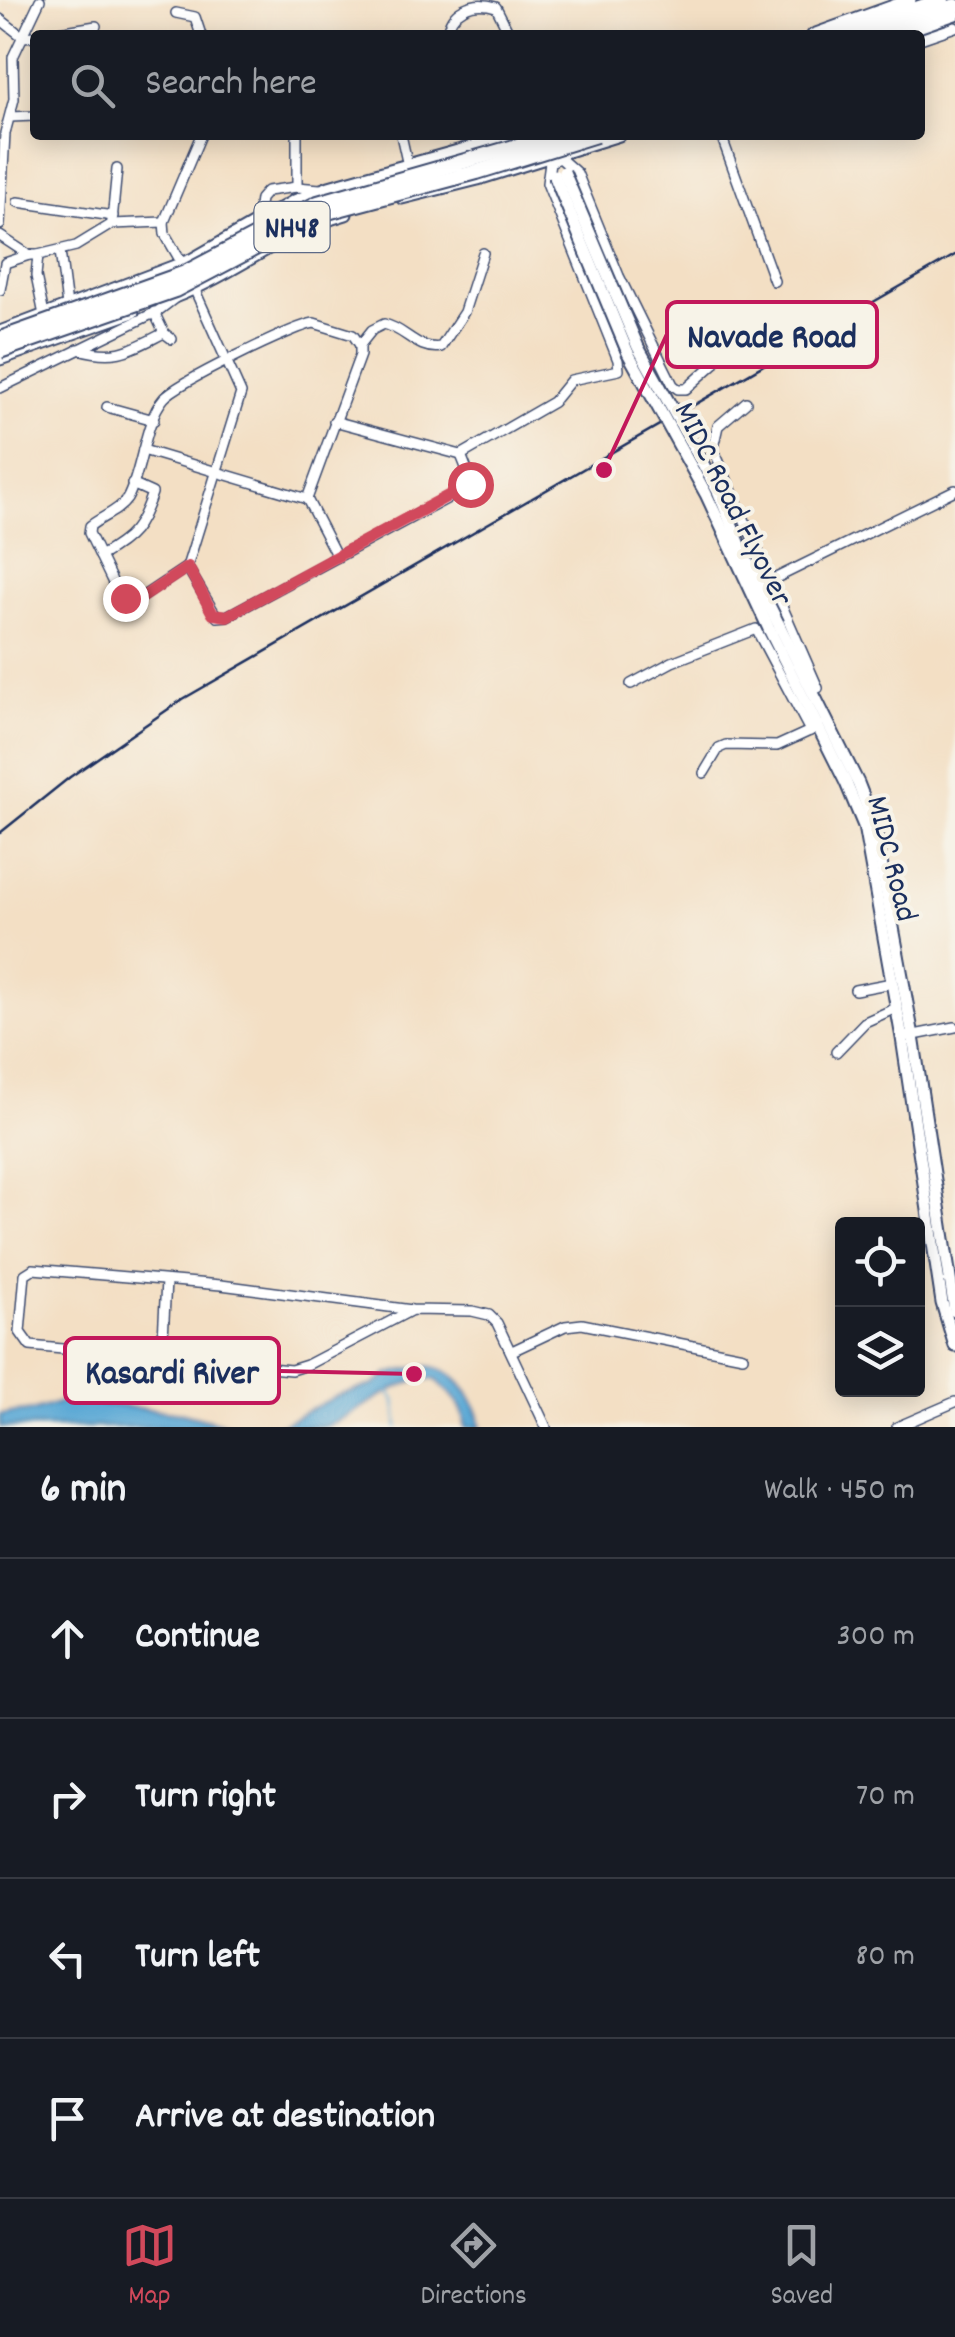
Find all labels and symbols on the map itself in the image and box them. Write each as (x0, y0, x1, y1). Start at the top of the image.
road number: NH48 (254, 202, 330, 252)
callout: Navade Road (667, 302, 877, 367)
text: Navade Road (687, 315, 857, 365)
street label: MIDC Road Flyover (659, 395, 802, 616)
route start (448, 462, 494, 508)
route end (103, 576, 149, 622)
street label: MIDC Road (851, 791, 927, 927)
callout: Kasardi River (65, 1338, 279, 1403)
text: Kasardi River (85, 1351, 260, 1401)

